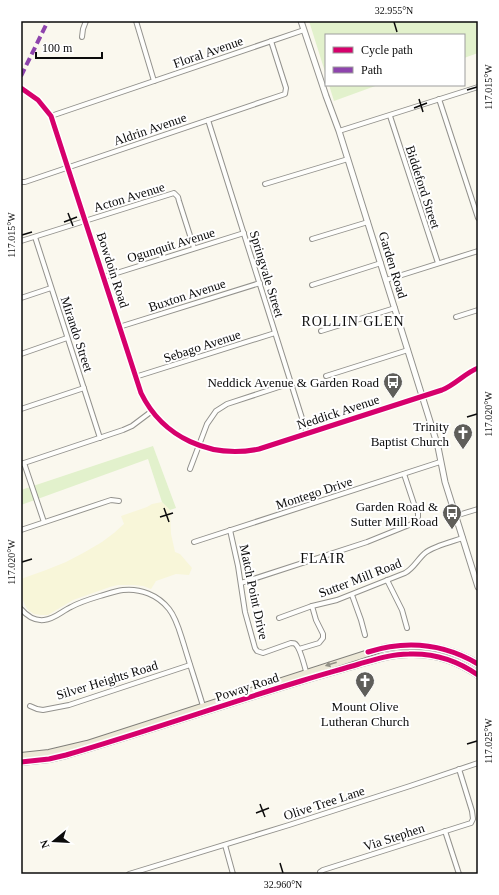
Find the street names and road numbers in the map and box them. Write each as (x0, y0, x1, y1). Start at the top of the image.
street label: Floral Avenue (171, 33, 245, 71)
street label: Aldrin Avenue (112, 109, 189, 148)
street label: Biddeford Street (403, 144, 444, 231)
street label: Acton Avenue (92, 179, 167, 215)
street label: Ogunquit Avenue (125, 224, 217, 265)
street label: Springvale Street (247, 229, 287, 320)
street label: Bowdoin Road (94, 230, 132, 310)
street label: Garden Road (376, 230, 410, 301)
street label: Buxton Avenue (147, 275, 228, 315)
street label: Mirando Street (58, 294, 96, 374)
street label: Sebago Avenue (162, 326, 243, 366)
street label: Neddick Avenue (295, 392, 381, 432)
street label: Montego Drive (274, 473, 354, 512)
street label: Match Point Drive (237, 543, 271, 641)
street label: Sutter Mill Road (317, 555, 404, 601)
street label: Silver Heights Road (54, 657, 160, 703)
street label: Poway Road (213, 670, 281, 704)
street label: Olive Tree Lane (282, 783, 367, 823)
street label: Via Stephen (362, 820, 427, 854)

